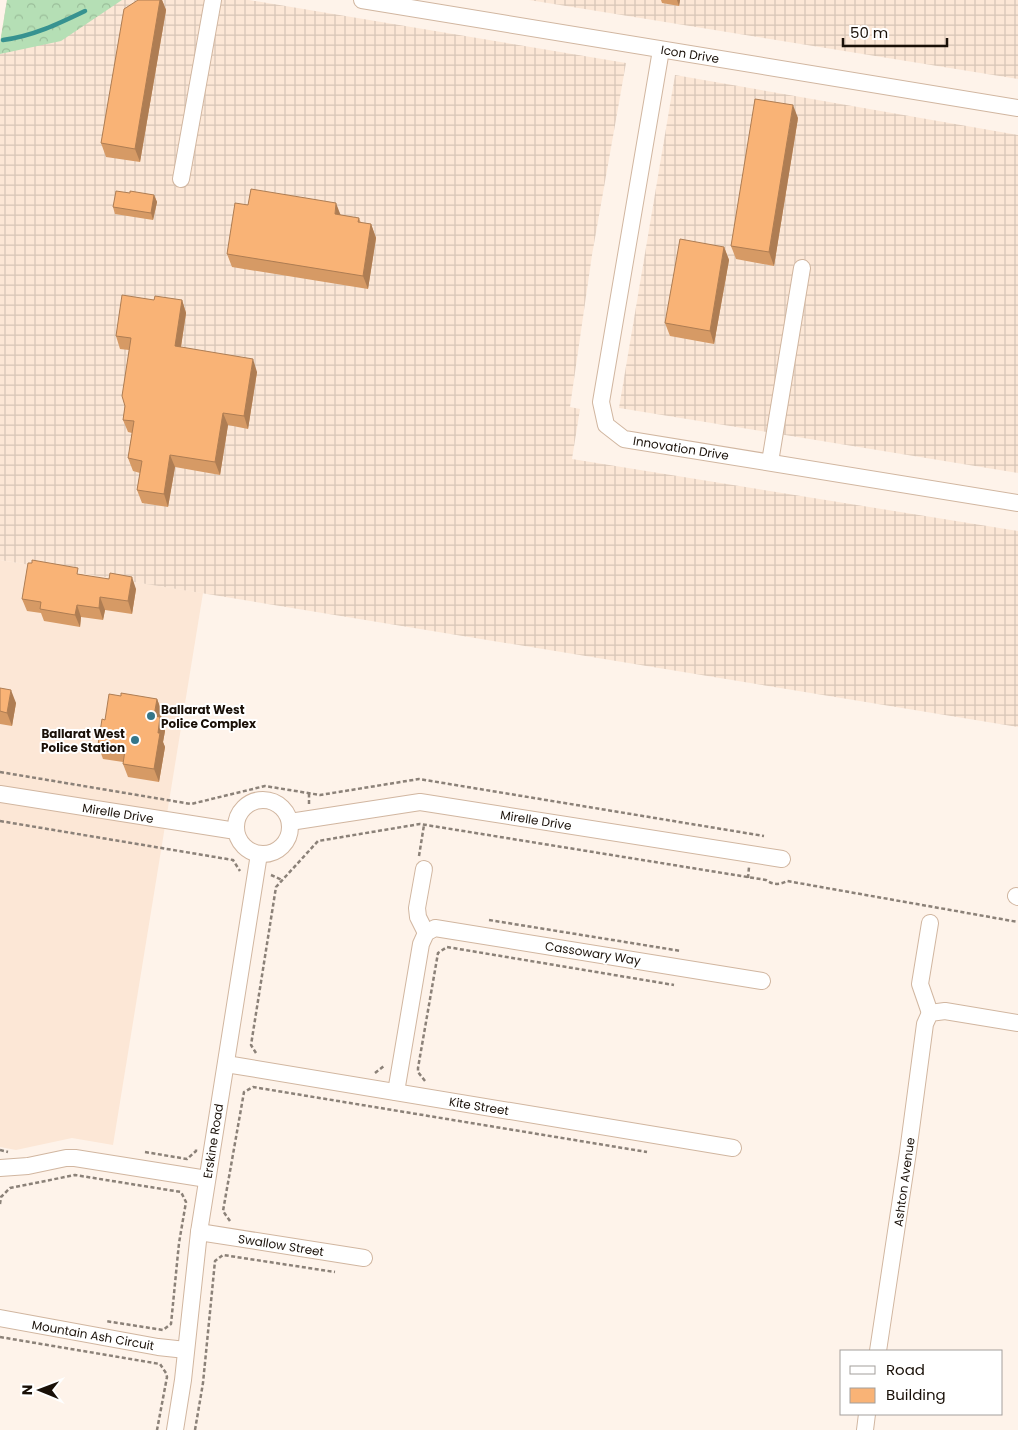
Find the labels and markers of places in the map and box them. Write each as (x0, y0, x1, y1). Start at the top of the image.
place label: Ballarat West Police Complex (161, 701, 257, 732)
marker: Ballarat West Police Complex (145, 710, 157, 722)
place label: Ballarat West Police Station (41, 725, 125, 756)
marker: Ballarat West Police Station (129, 734, 141, 746)

